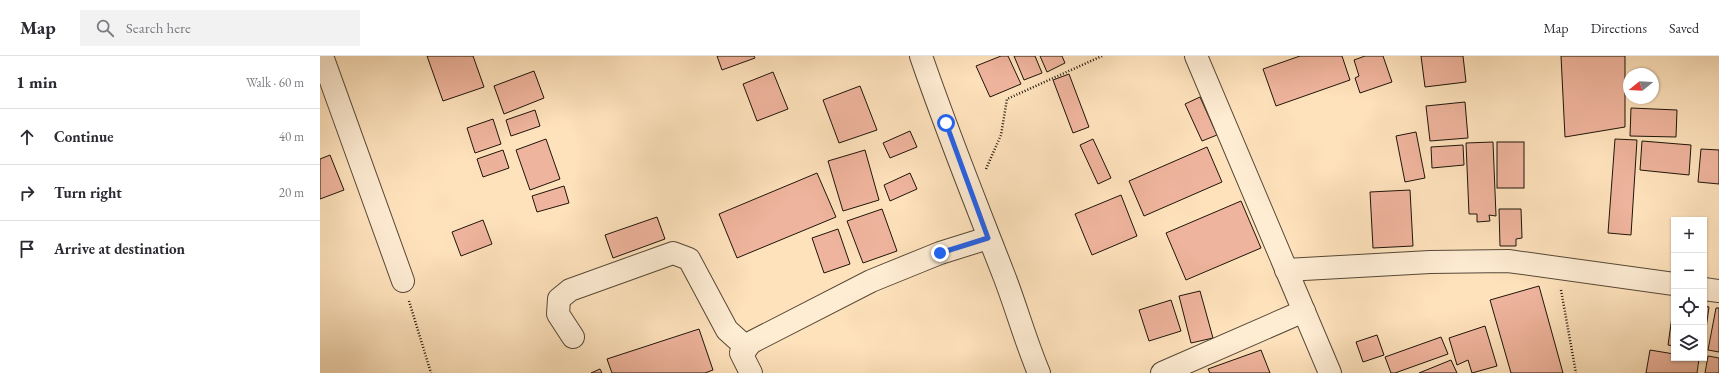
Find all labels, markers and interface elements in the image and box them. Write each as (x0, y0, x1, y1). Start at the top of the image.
search box (80, 10, 360, 46)
text: Map (20, 15, 56, 40)
icon: search (94, 17, 116, 39)
text: Search here (126, 18, 191, 37)
text: Map (1543, 19, 1569, 37)
text: Directions (1591, 19, 1647, 37)
text: Saved (1669, 19, 1699, 37)
north arrow (1623, 68, 1659, 104)
text: 1 min (16, 71, 57, 93)
text: Walk · 60 m (246, 74, 304, 91)
route start (937, 114, 955, 132)
icon: ahead (16, 126, 38, 148)
text: Continue (54, 127, 114, 146)
text: 40 m (279, 128, 304, 145)
icon: right (16, 182, 38, 204)
text: Turn right (54, 183, 122, 202)
text: 20 m (279, 184, 304, 201)
map controls (1671, 217, 1707, 361)
button: + (1671, 217, 1707, 253)
icon: arrive (16, 238, 38, 260)
text: Arrive at destination (54, 239, 185, 258)
route end (931, 244, 949, 262)
button: − (1671, 253, 1707, 289)
button: locate (1671, 289, 1707, 325)
button: layers (1671, 325, 1707, 361)

